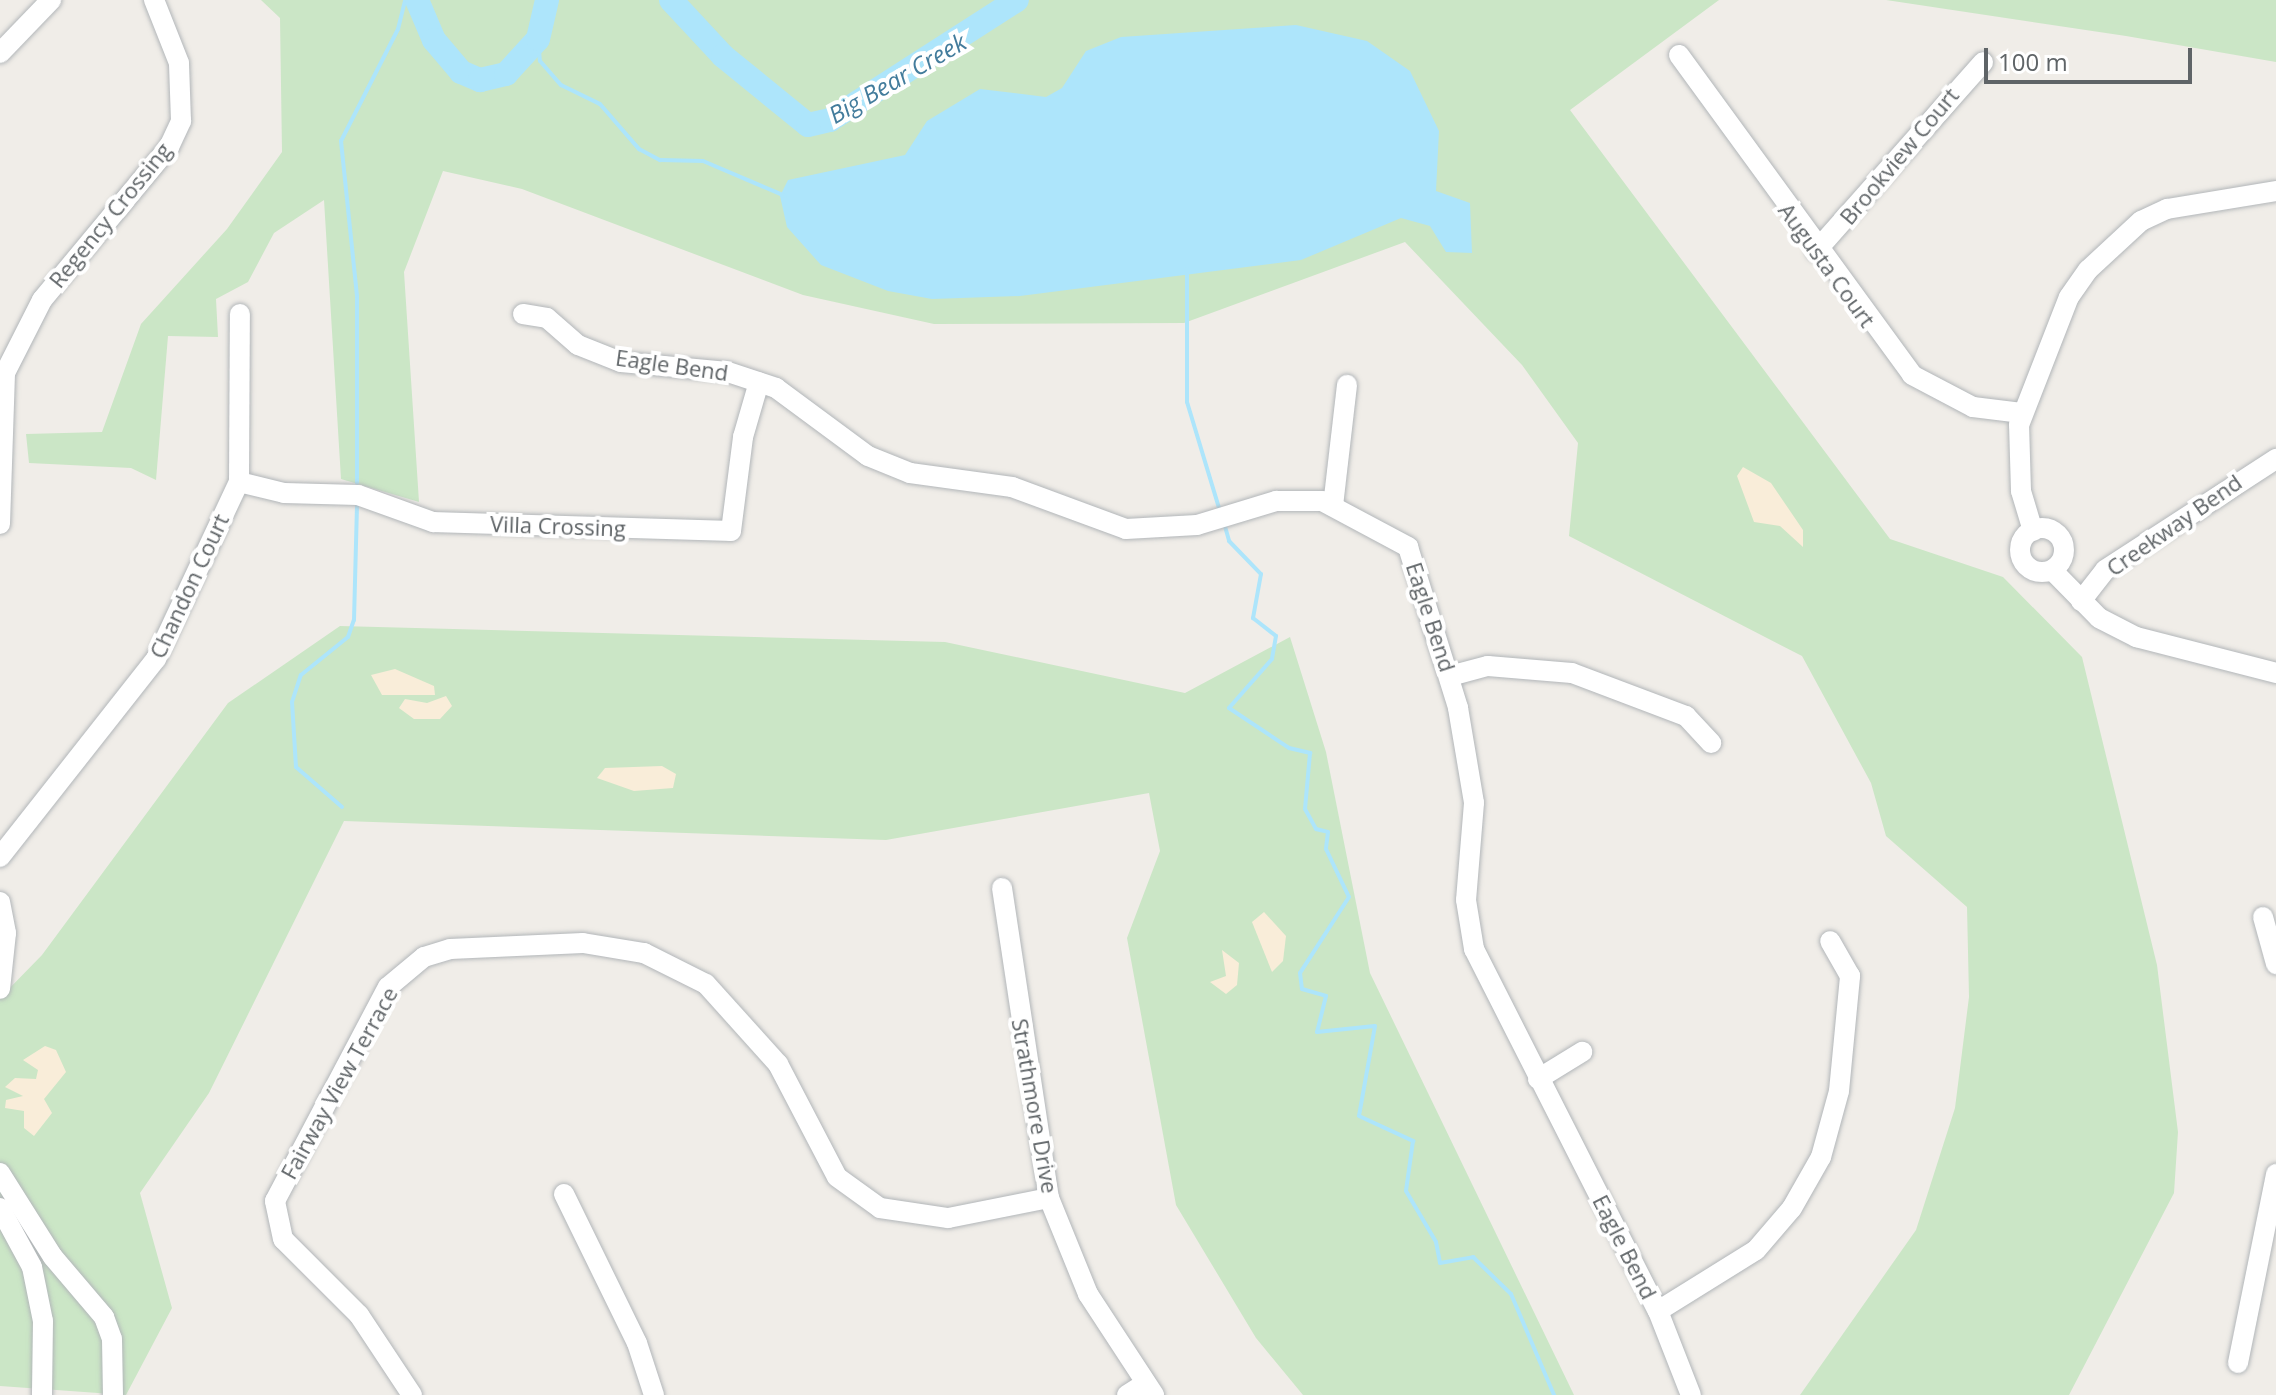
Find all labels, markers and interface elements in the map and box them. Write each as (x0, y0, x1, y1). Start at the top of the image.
water label: Big Bear Creek (823, 27, 971, 129)
scale bar (1988, 32, 2196, 82)
text: 100 m (1998, 45, 2068, 78)
street label: Brookview Court (1834, 82, 1964, 230)
street label: Regency Crossing (43, 137, 177, 293)
street label: Augusta Court (1773, 198, 1881, 332)
street label: Eagle Bend (614, 344, 730, 386)
street label: Creekway Bend (2101, 469, 2247, 581)
street label: Chandon Court (144, 510, 234, 662)
street label: Villa Crossing (490, 510, 626, 542)
street label: Eagle Bend (1401, 559, 1461, 675)
street label: Fairway View Terrace (275, 982, 403, 1184)
street label: Strathmore Drive (1007, 1017, 1063, 1195)
street label: Eagle Bend (1587, 1190, 1663, 1304)

